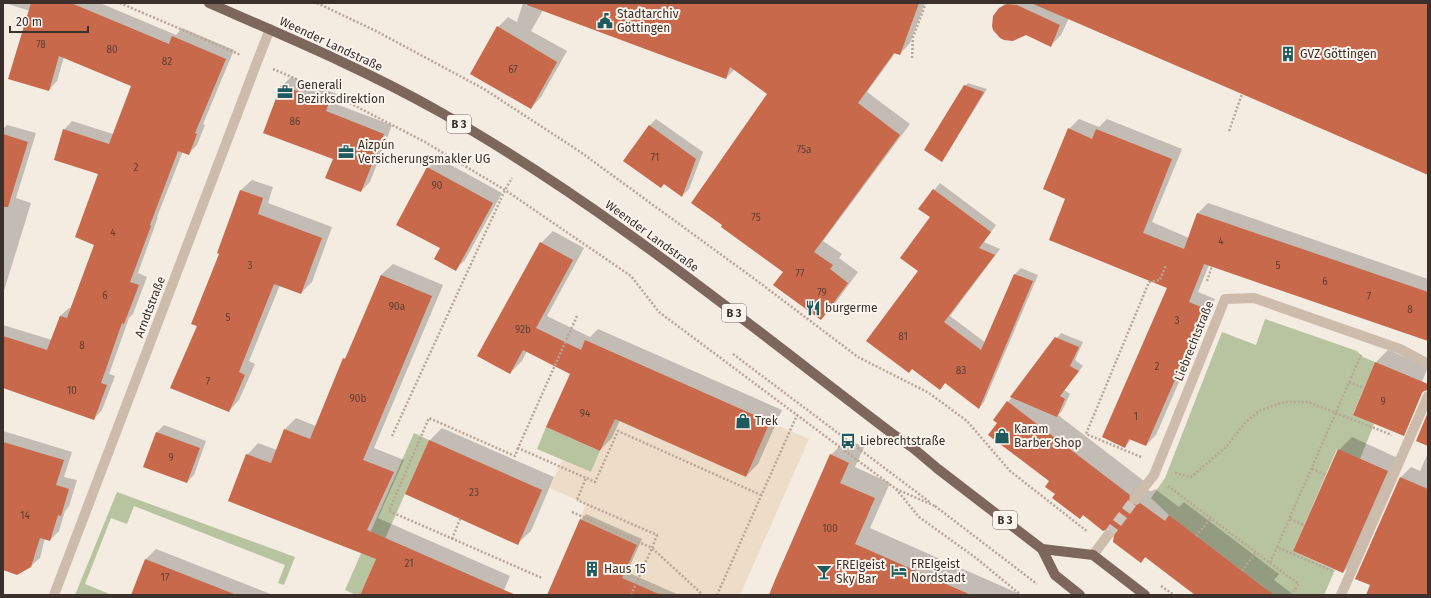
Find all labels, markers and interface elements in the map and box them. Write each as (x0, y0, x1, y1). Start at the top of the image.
place label: Stadtarchiv Göttingen (617, 7, 679, 35)
scale bar (10, 8, 88, 34)
public building icon: Stadtarchiv Göttingen (596, 12, 614, 30)
street label: Weender Landstraße (277, 14, 385, 74)
text: 20 m (16, 15, 42, 29)
house number: 78 (36, 39, 46, 51)
house number: 80 (106, 44, 118, 56)
building icon: GVZ Göttingen (1279, 45, 1297, 63)
place label: GVZ Göttingen (1300, 47, 1377, 61)
house number: 82 (162, 56, 172, 68)
house number: 67 (508, 64, 518, 76)
place label: Generali Bezirksdirektion (297, 78, 385, 106)
office icon: Generali Bezirksdirektion (276, 83, 294, 101)
road number: B 3 (447, 115, 471, 133)
house number: 86 (290, 116, 300, 128)
place label: Aizpún Versicherungsmakler UG (358, 138, 490, 166)
office icon: Aizpún Versicherungsmakler UG (337, 143, 355, 161)
house number: 75a (797, 144, 811, 156)
house number: 71 (651, 152, 659, 164)
house number: 2 (134, 162, 139, 174)
house number: 90 (432, 180, 443, 192)
street label: Weender Landstraße (602, 197, 702, 275)
house number: 75 (751, 212, 761, 224)
house number: 4 (110, 227, 116, 239)
house number: 4 (1218, 236, 1224, 248)
house number: 3 (248, 260, 253, 272)
house number: 5 (1275, 260, 1281, 272)
house number: 77 (796, 268, 805, 280)
street label: Arndtstraße (132, 274, 168, 340)
house number: 6 (1322, 276, 1328, 288)
house number: 79 (817, 287, 827, 299)
house number: 6 (102, 290, 108, 302)
house number: 7 (1367, 291, 1372, 303)
restaurant icon: burgerme (804, 299, 822, 317)
street label: Liebrechtstraße (1172, 299, 1216, 383)
house number: 90a (389, 301, 405, 313)
place label: burgerme (825, 301, 878, 315)
road number: B 3 (722, 304, 746, 322)
house number: 8 (1407, 304, 1413, 316)
house number: 5 (225, 312, 231, 324)
house number: 3 (1175, 315, 1180, 327)
house number: 92b (515, 324, 531, 336)
house number: 81 (898, 331, 908, 343)
house number: 8 (79, 340, 85, 352)
house number: 2 (1155, 361, 1160, 373)
house number: 83 (956, 365, 966, 377)
house number: 7 (206, 376, 211, 388)
house number: 10 (67, 385, 77, 397)
house number: 90b (350, 393, 366, 405)
house number: 9 (1380, 396, 1386, 408)
house number: 94 (580, 408, 591, 420)
house number: 1 (1134, 411, 1138, 423)
shop icon: Trek (734, 412, 752, 430)
place label: Trek (755, 414, 779, 428)
place label: Karam Barber Shop (1014, 422, 1082, 450)
shop icon: Karam Barber Shop (993, 427, 1011, 445)
bus stop icon: Liebrechtstraße (839, 432, 857, 450)
place label: Liebrechtstraße (860, 434, 945, 448)
house number: 9 (168, 452, 174, 464)
house number: 23 (469, 487, 479, 499)
house number: 14 (20, 510, 31, 522)
road number: B 3 (993, 511, 1017, 529)
house number: 100 (822, 523, 838, 535)
place label: FREIgeist Nordstadt (911, 557, 966, 585)
house number: 21 (404, 558, 414, 570)
place label: FREIgeist Sky Bar (836, 558, 886, 586)
building icon: Haus 15 (583, 560, 601, 578)
place label: Haus 15 (604, 562, 646, 576)
hotel icon: FREIgeist Nordstadt (890, 562, 908, 580)
bar icon: FREIgeist Sky Bar (815, 563, 833, 581)
house number: 17 (161, 572, 170, 584)

